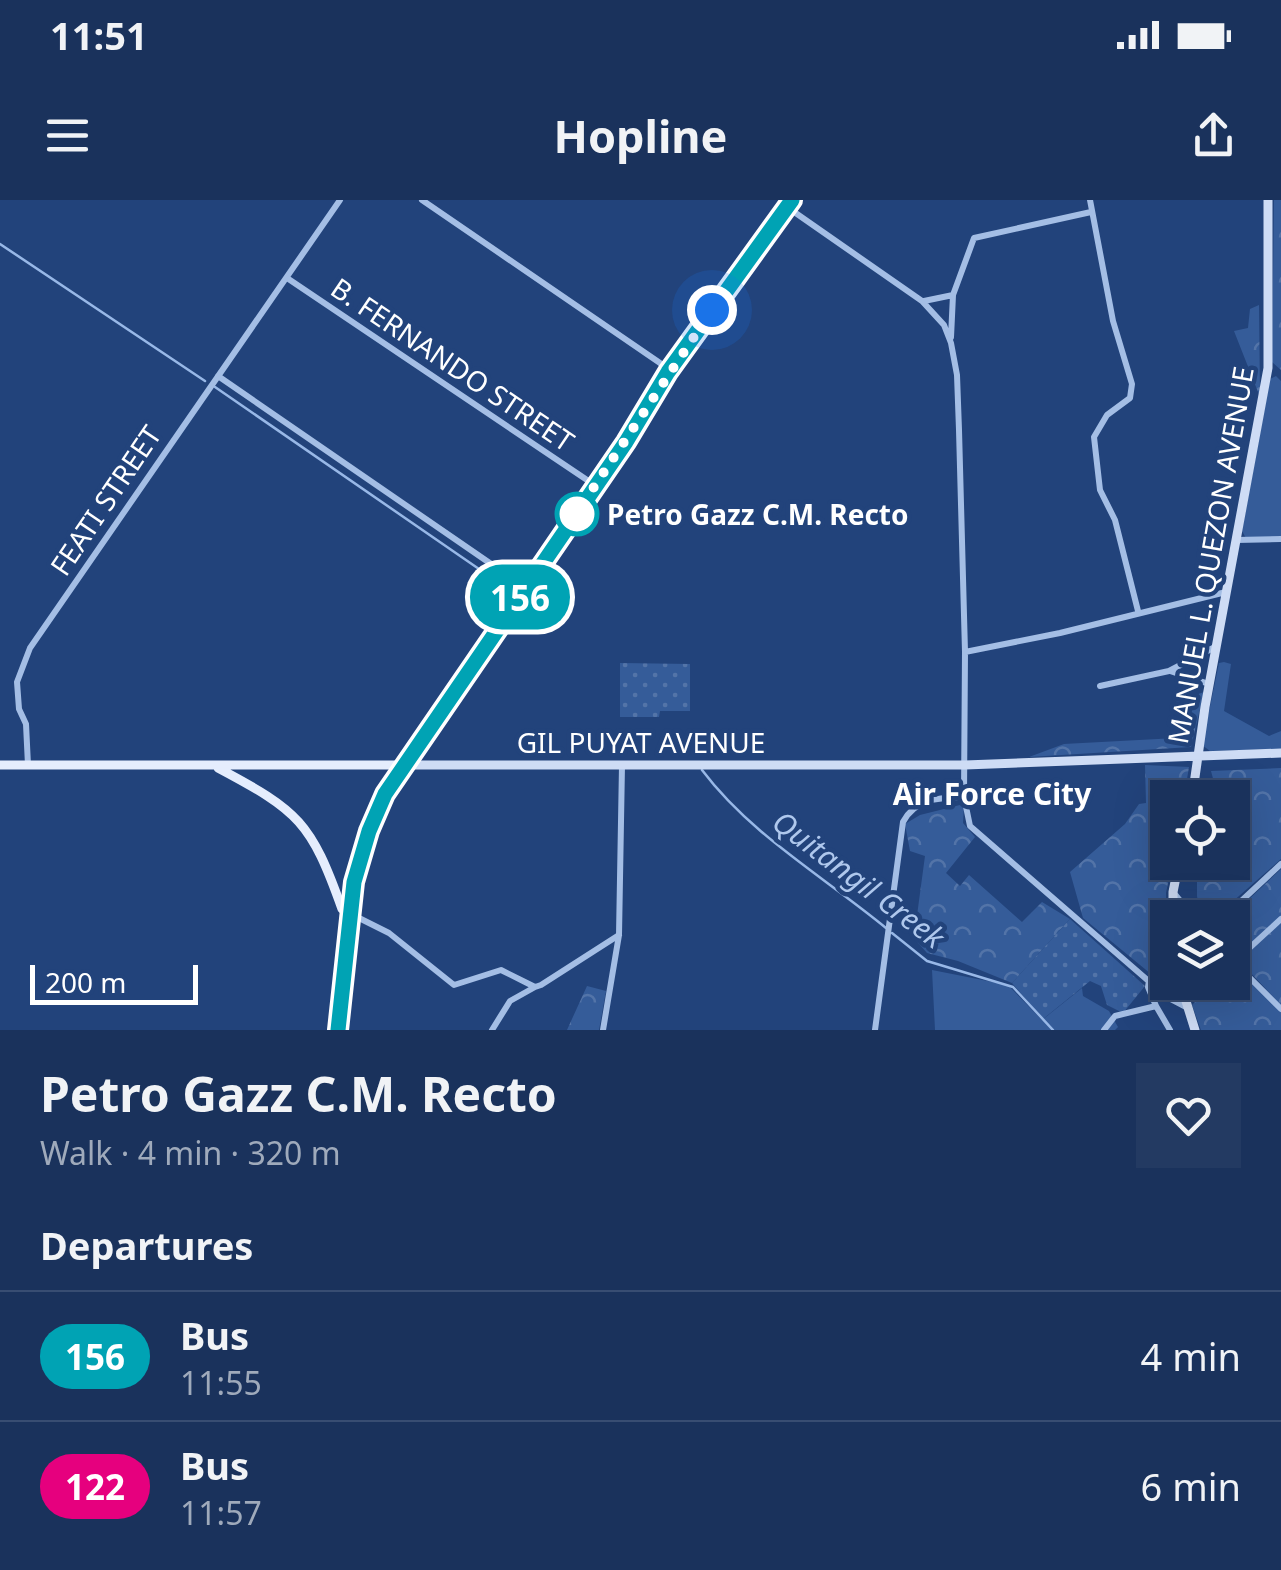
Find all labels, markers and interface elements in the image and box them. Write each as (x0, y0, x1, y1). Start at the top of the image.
text: 11:51 (50, 9, 148, 61)
text: Hopline (554, 105, 727, 166)
icon: menu (40, 108, 95, 163)
icon: share (1186, 108, 1241, 163)
street label: B. FERNANDO STREET (324, 268, 582, 460)
your location (687, 285, 737, 335)
street label: MANUEL L. QUEZON AVENUE (1158, 363, 1262, 747)
street label: FEATI STREET (41, 417, 169, 583)
marker: Petro Gazz C.M. Recto (556, 493, 598, 535)
place label: Petro Gazz C.M. Recto (607, 495, 909, 533)
line badge: 156 (462, 564, 578, 630)
text: 156 (490, 574, 550, 621)
street label: GIL PUYAT AVENUE (517, 723, 765, 761)
district label: Air Force City (893, 773, 1092, 814)
map controls (1150, 780, 1250, 1000)
button: locate (1150, 780, 1250, 880)
water label: Quitangil Creek (765, 801, 954, 958)
button: layers (1150, 900, 1250, 1000)
scale bar (30, 960, 198, 1004)
text: 200 m (45, 963, 127, 1001)
text: Petro Gazz C.M. Recto (40, 1061, 557, 1126)
button: heart (1136, 1063, 1241, 1168)
text: Walk · 4 min · 320 m (40, 1131, 341, 1174)
text: Departures (40, 1219, 253, 1271)
text: Bus (180, 1309, 249, 1361)
text: 4 min (1141, 1330, 1241, 1382)
text: 156 (65, 1333, 125, 1380)
text: 11:55 (180, 1361, 262, 1404)
text: Bus (180, 1439, 249, 1491)
text: 6 min (1141, 1460, 1241, 1512)
text: 122 (65, 1463, 125, 1510)
text: 11:57 (180, 1491, 262, 1534)

